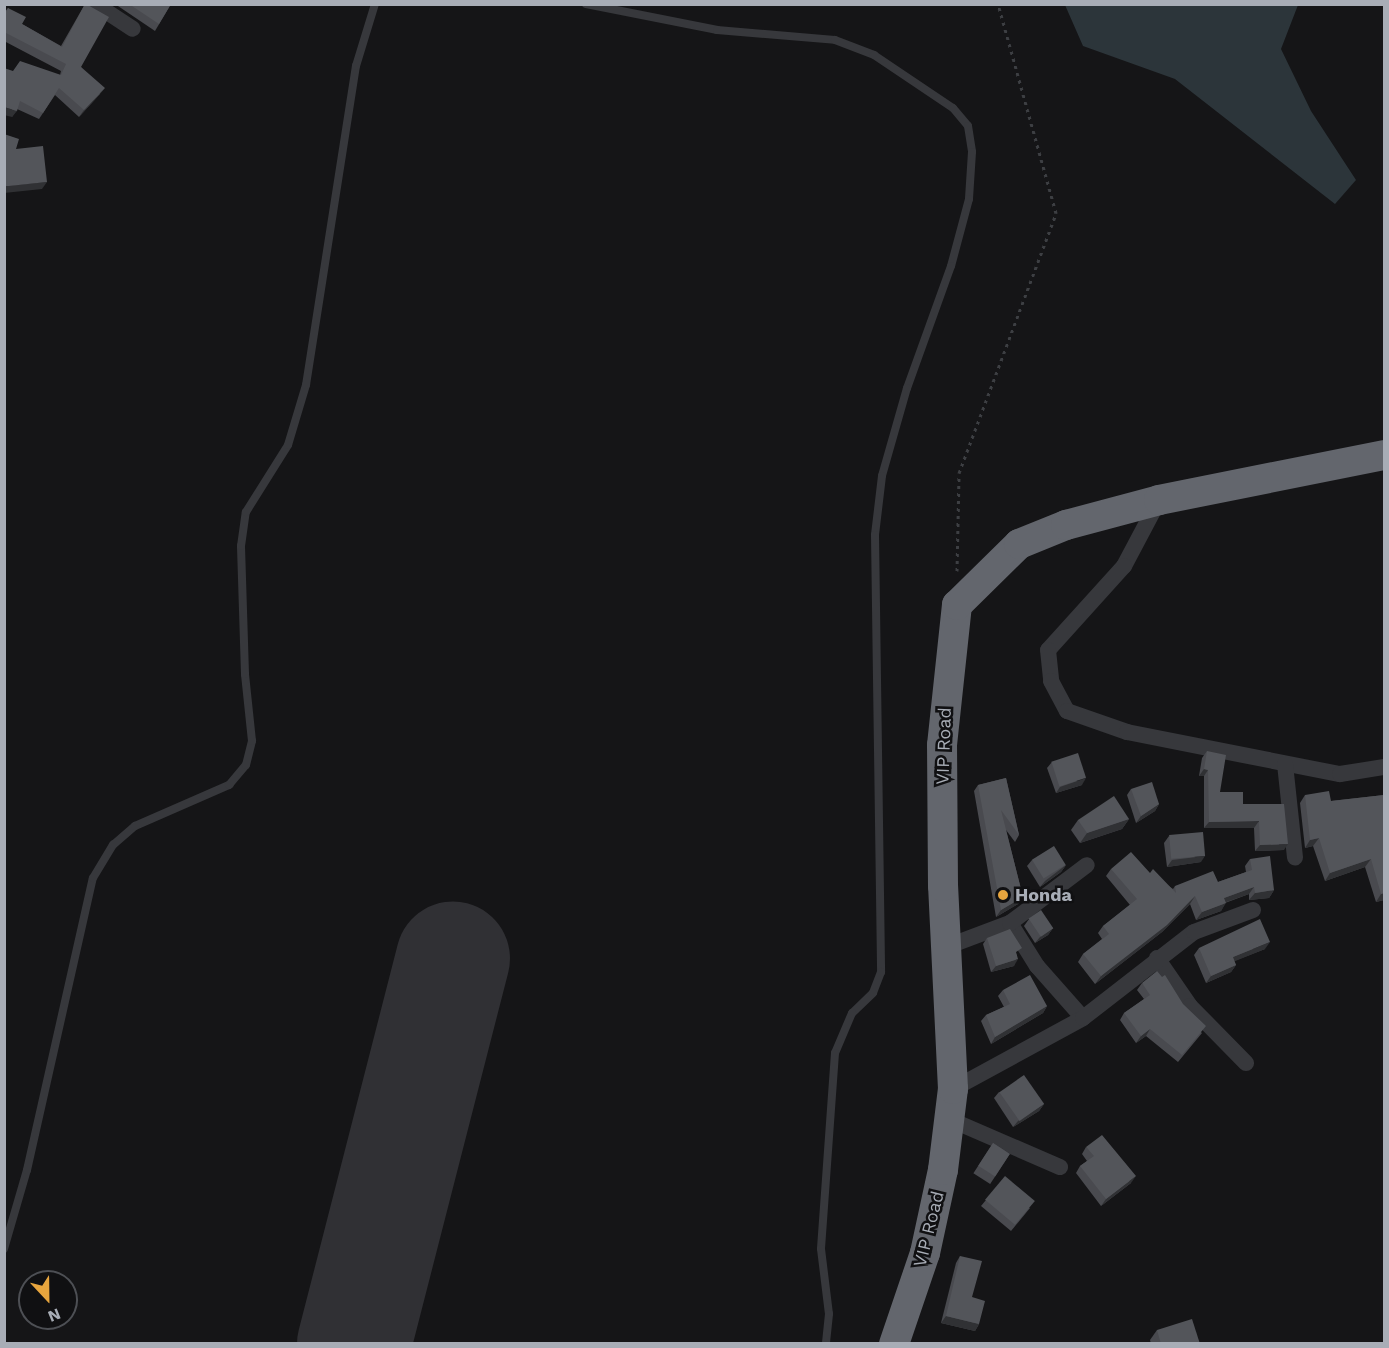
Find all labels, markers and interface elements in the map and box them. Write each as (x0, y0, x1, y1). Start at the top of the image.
street label: VIP Road (932, 707, 956, 785)
place label: Honda (1015, 884, 1072, 906)
marker: Honda (996, 888, 1010, 902)
street label: VIP Road (909, 1189, 949, 1269)
north arrow (18, 1270, 78, 1330)
text: N (45, 1304, 63, 1326)

